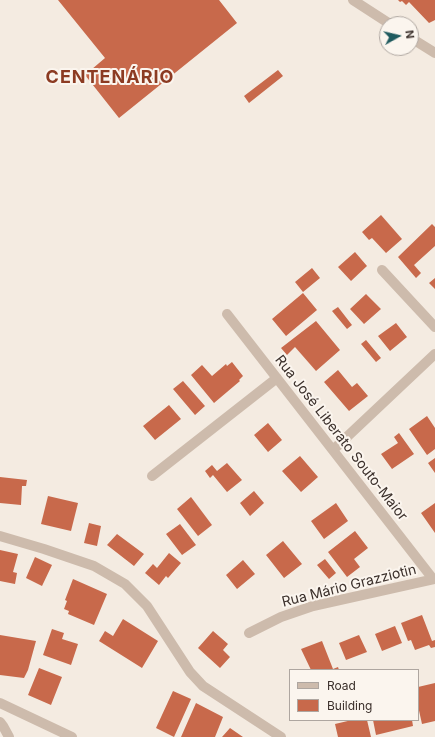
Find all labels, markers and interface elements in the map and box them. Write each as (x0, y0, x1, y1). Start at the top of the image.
north arrow (379, 16, 419, 56)
text: N (402, 29, 417, 40)
district label: CENTENÁRIO (46, 67, 174, 89)
street label: Rua José Liberato Souto-Maior (271, 352, 411, 524)
street label: Rua Mário Grazziotin (280, 561, 418, 611)
legend (289, 669, 419, 721)
text: Road (327, 678, 356, 693)
text: Building (327, 698, 372, 713)

